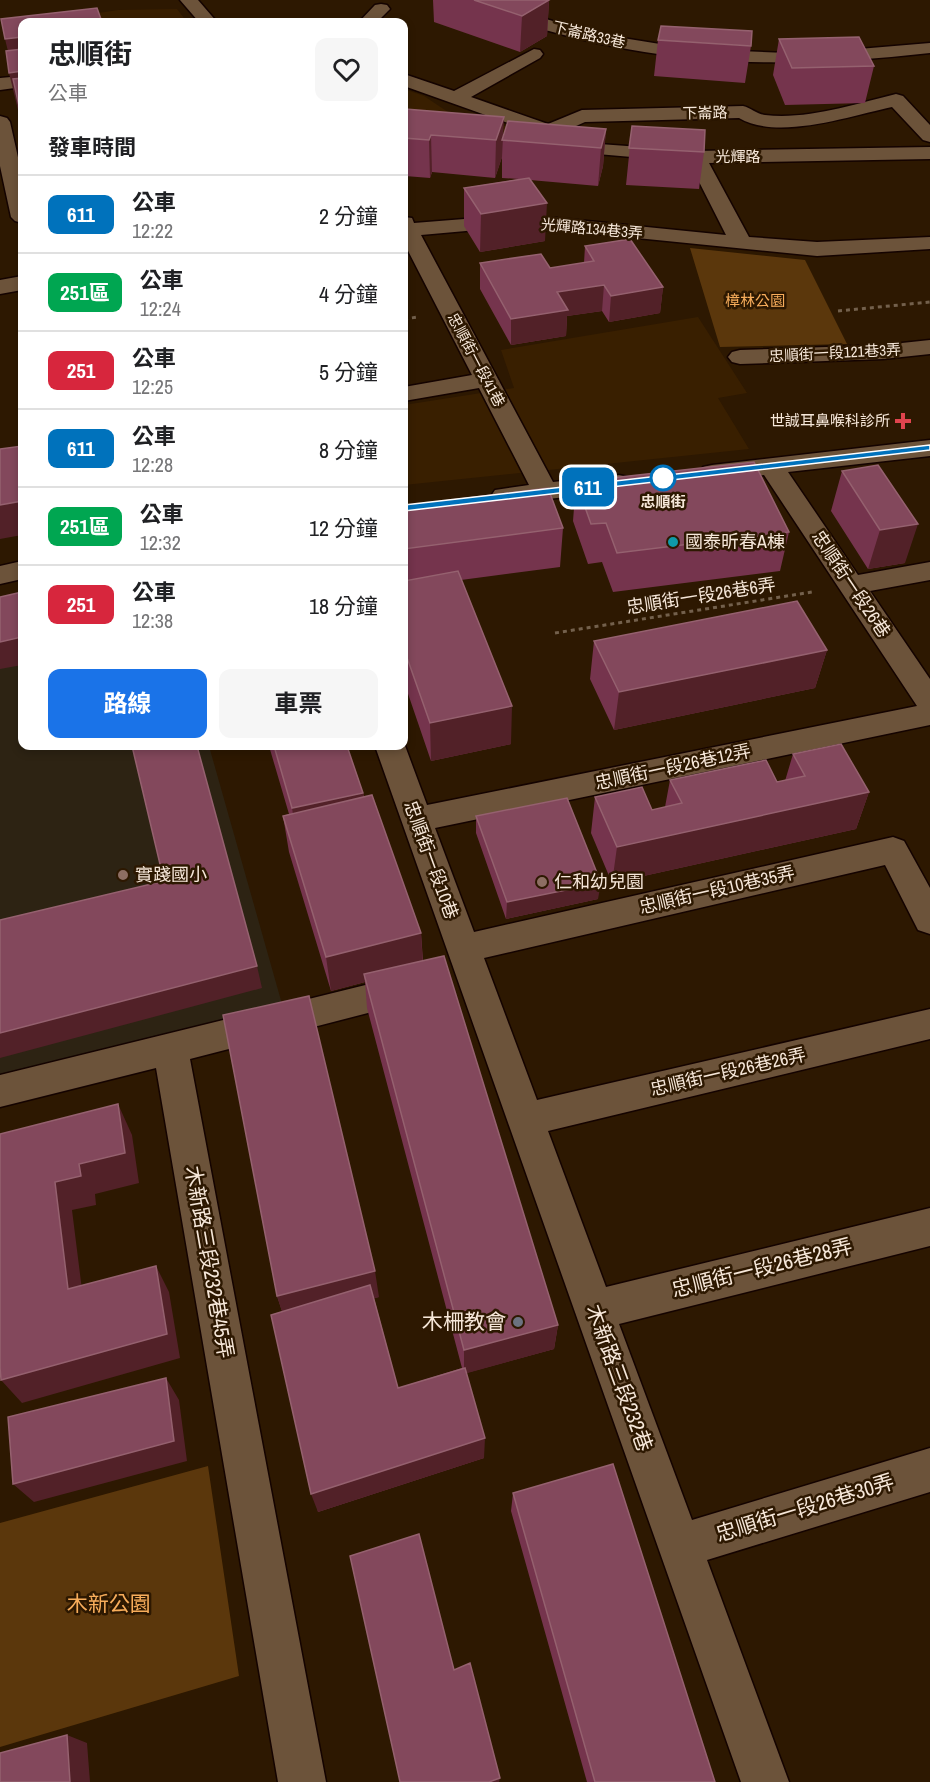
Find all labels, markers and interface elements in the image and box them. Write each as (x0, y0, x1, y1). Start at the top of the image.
street label: 下崙路33巷 (551, 16, 627, 53)
text: 忠順街 (48, 35, 132, 73)
button: heart (315, 38, 378, 101)
text: 公車 (48, 79, 88, 106)
street label: 下崙路 (682, 102, 728, 123)
text: 發車時間 (48, 132, 136, 162)
street label: 光輝路 (715, 146, 761, 167)
text: 公車 (132, 187, 176, 217)
text: 611 (67, 200, 95, 229)
text: 2 分鐘 (319, 201, 378, 231)
street label: 光輝路134巷3弄 (540, 214, 644, 243)
text: 12:22 (132, 217, 173, 244)
text: 公車 (140, 265, 184, 295)
text: 251區 (60, 278, 110, 307)
text: 4 分鐘 (319, 279, 378, 309)
park label: 樟林公園 (725, 290, 785, 311)
text: 12:24 (140, 295, 181, 322)
street label: 忠順街一段41巷 (443, 309, 510, 410)
street label: 忠順街一段121巷3弄 (768, 339, 902, 366)
text: 公車 (132, 343, 176, 373)
text: 251 (67, 356, 95, 385)
text: 5 分鐘 (319, 357, 378, 387)
text: 12:25 (132, 373, 173, 400)
place label: 世誠耳鼻喉科診所 (770, 410, 890, 431)
marker: 世誠耳鼻喉科診所 (894, 412, 912, 430)
text: 公車 (132, 421, 176, 451)
text: 611 (67, 434, 95, 463)
text: 8 分鐘 (319, 435, 378, 465)
text: 12:28 (132, 451, 173, 478)
marker: 忠順街 (650, 465, 676, 491)
line badge: 611 (554, 468, 622, 506)
text: 611 (574, 473, 602, 502)
place label: 忠順街 (640, 491, 686, 512)
text: 公車 (140, 499, 184, 529)
text: 251區 (60, 512, 110, 541)
text: 12 分鐘 (309, 513, 378, 543)
street label: 忠順街一段26巷 (806, 525, 897, 642)
text: 12:32 (140, 529, 181, 556)
place label: 國泰昕春A棟 (685, 529, 785, 554)
marker: 國泰昕春A棟 (666, 535, 680, 549)
street label: 忠順街一段26巷6弄 (625, 571, 777, 620)
text: 公車 (132, 577, 176, 607)
text: 251 (67, 590, 95, 619)
text: 18 分鐘 (309, 591, 378, 621)
text: 12:38 (132, 607, 173, 634)
button: 路線 (48, 669, 207, 738)
button: 車票 (219, 669, 378, 738)
street label: 忠順街一段26巷12弄 (593, 738, 753, 795)
street label: 忠順街一段10巷 (398, 797, 464, 923)
street label: 忠順街一段10巷35弄 (637, 859, 797, 920)
place label: 實踐國小 (135, 862, 207, 887)
marker: 實踐國小 (116, 868, 130, 882)
place label: 仁和幼兒園 (554, 869, 644, 894)
marker: 仁和幼兒園 (535, 875, 549, 889)
street label: 忠順街一段26巷26弄 (648, 1041, 808, 1102)
street label: 木新路三段232巷45弄 (178, 1163, 241, 1360)
street label: 忠順街一段26巷28弄 (668, 1231, 855, 1304)
street label: 木新路三段232巷 (579, 1300, 660, 1455)
place label: 木柵教會 (422, 1307, 506, 1336)
marker: 木柵教會 (511, 1315, 525, 1329)
street label: 忠順街一段26巷30弄 (712, 1467, 898, 1548)
park label: 木新公園 (67, 1589, 151, 1618)

